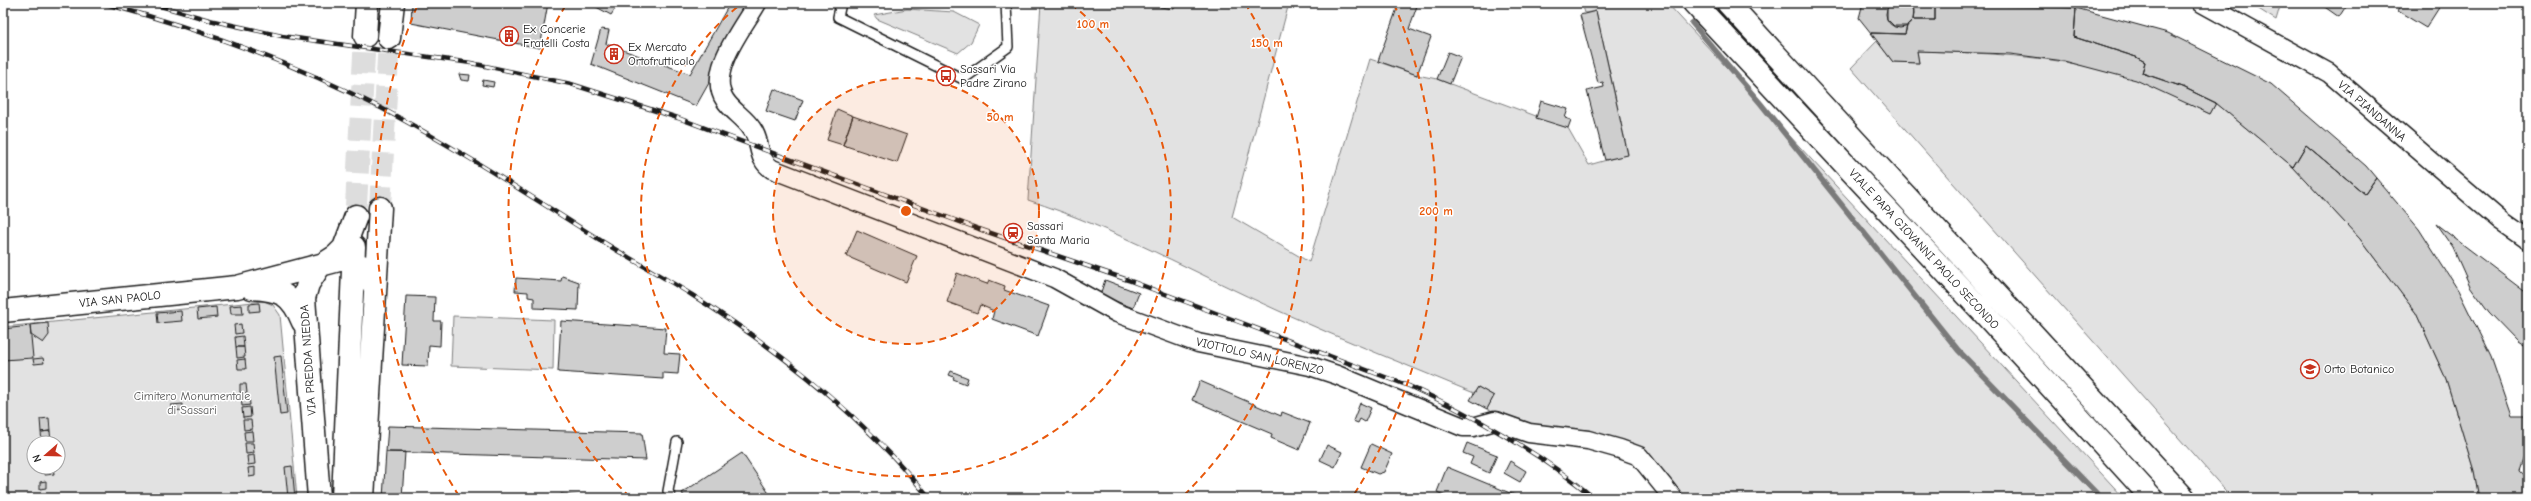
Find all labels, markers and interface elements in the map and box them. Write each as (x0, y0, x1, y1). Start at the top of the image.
text: 100 m (1077, 17, 1109, 31)
place label: Ex Concerie Fratelli Costa (523, 22, 590, 50)
building icon: Ex Concerie Fratelli Costa (498, 25, 520, 47)
text: 150 m (1251, 36, 1283, 50)
place label: Ex Mercato Ortofrutticolo (628, 40, 695, 68)
building icon: Ex Mercato Ortofrutticolo (603, 43, 625, 65)
place label: Sassari Via Padre Zirano (960, 62, 1027, 90)
bus stop icon: Sassari Via Padre Zirano (935, 65, 957, 87)
street label: VIA PIANDANNA (2335, 78, 2409, 144)
text: 50 m (986, 110, 1014, 124)
street label: VIALE PAPA GIOVANNI PAOLO SECONDO (1846, 166, 2002, 332)
centre of rings (899, 204, 913, 218)
text: 200 m (1419, 204, 1453, 218)
place label: Sassari Santa Maria (1027, 219, 1090, 247)
station icon: Sassari Santa Maria (1002, 222, 1024, 244)
street label: VIA SAN PAOLO (79, 288, 162, 310)
street label: VIA PREDDA NIEDDA (297, 304, 319, 416)
street label: VIOTTOLO SAN LORENZO (1195, 334, 1325, 378)
school or university icon: Orto Botanico (2299, 358, 2321, 380)
place label: Orto Botanico (2324, 362, 2394, 376)
park label: Cimitero Monumentale di Sassari (134, 389, 250, 417)
north arrow (26, 435, 66, 475)
text: N (30, 453, 44, 464)

